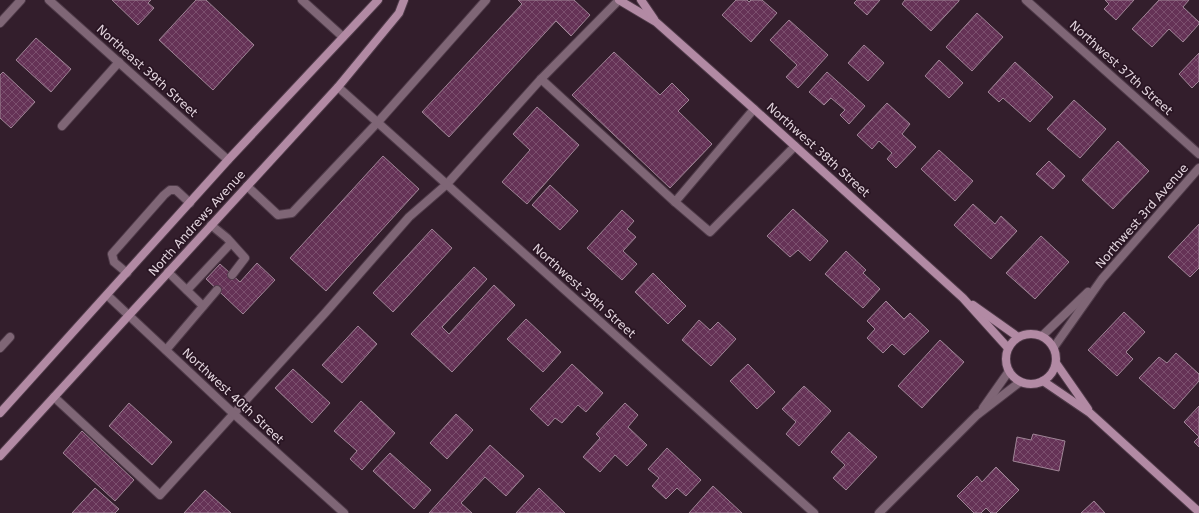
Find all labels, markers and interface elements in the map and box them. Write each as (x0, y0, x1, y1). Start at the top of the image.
street label: Northwest 37th Street (1067, 18, 1175, 118)
street label: Northeast 39th Street (94, 22, 201, 120)
street label: Northwest 38th Street (764, 100, 872, 200)
street label: Northwest 3rd Avenue (1093, 161, 1191, 271)
street label: North Andrews Avenue (146, 167, 248, 279)
street label: Northwest 39th Street (530, 241, 638, 341)
street label: Northwest 40th Street (179, 345, 287, 447)

